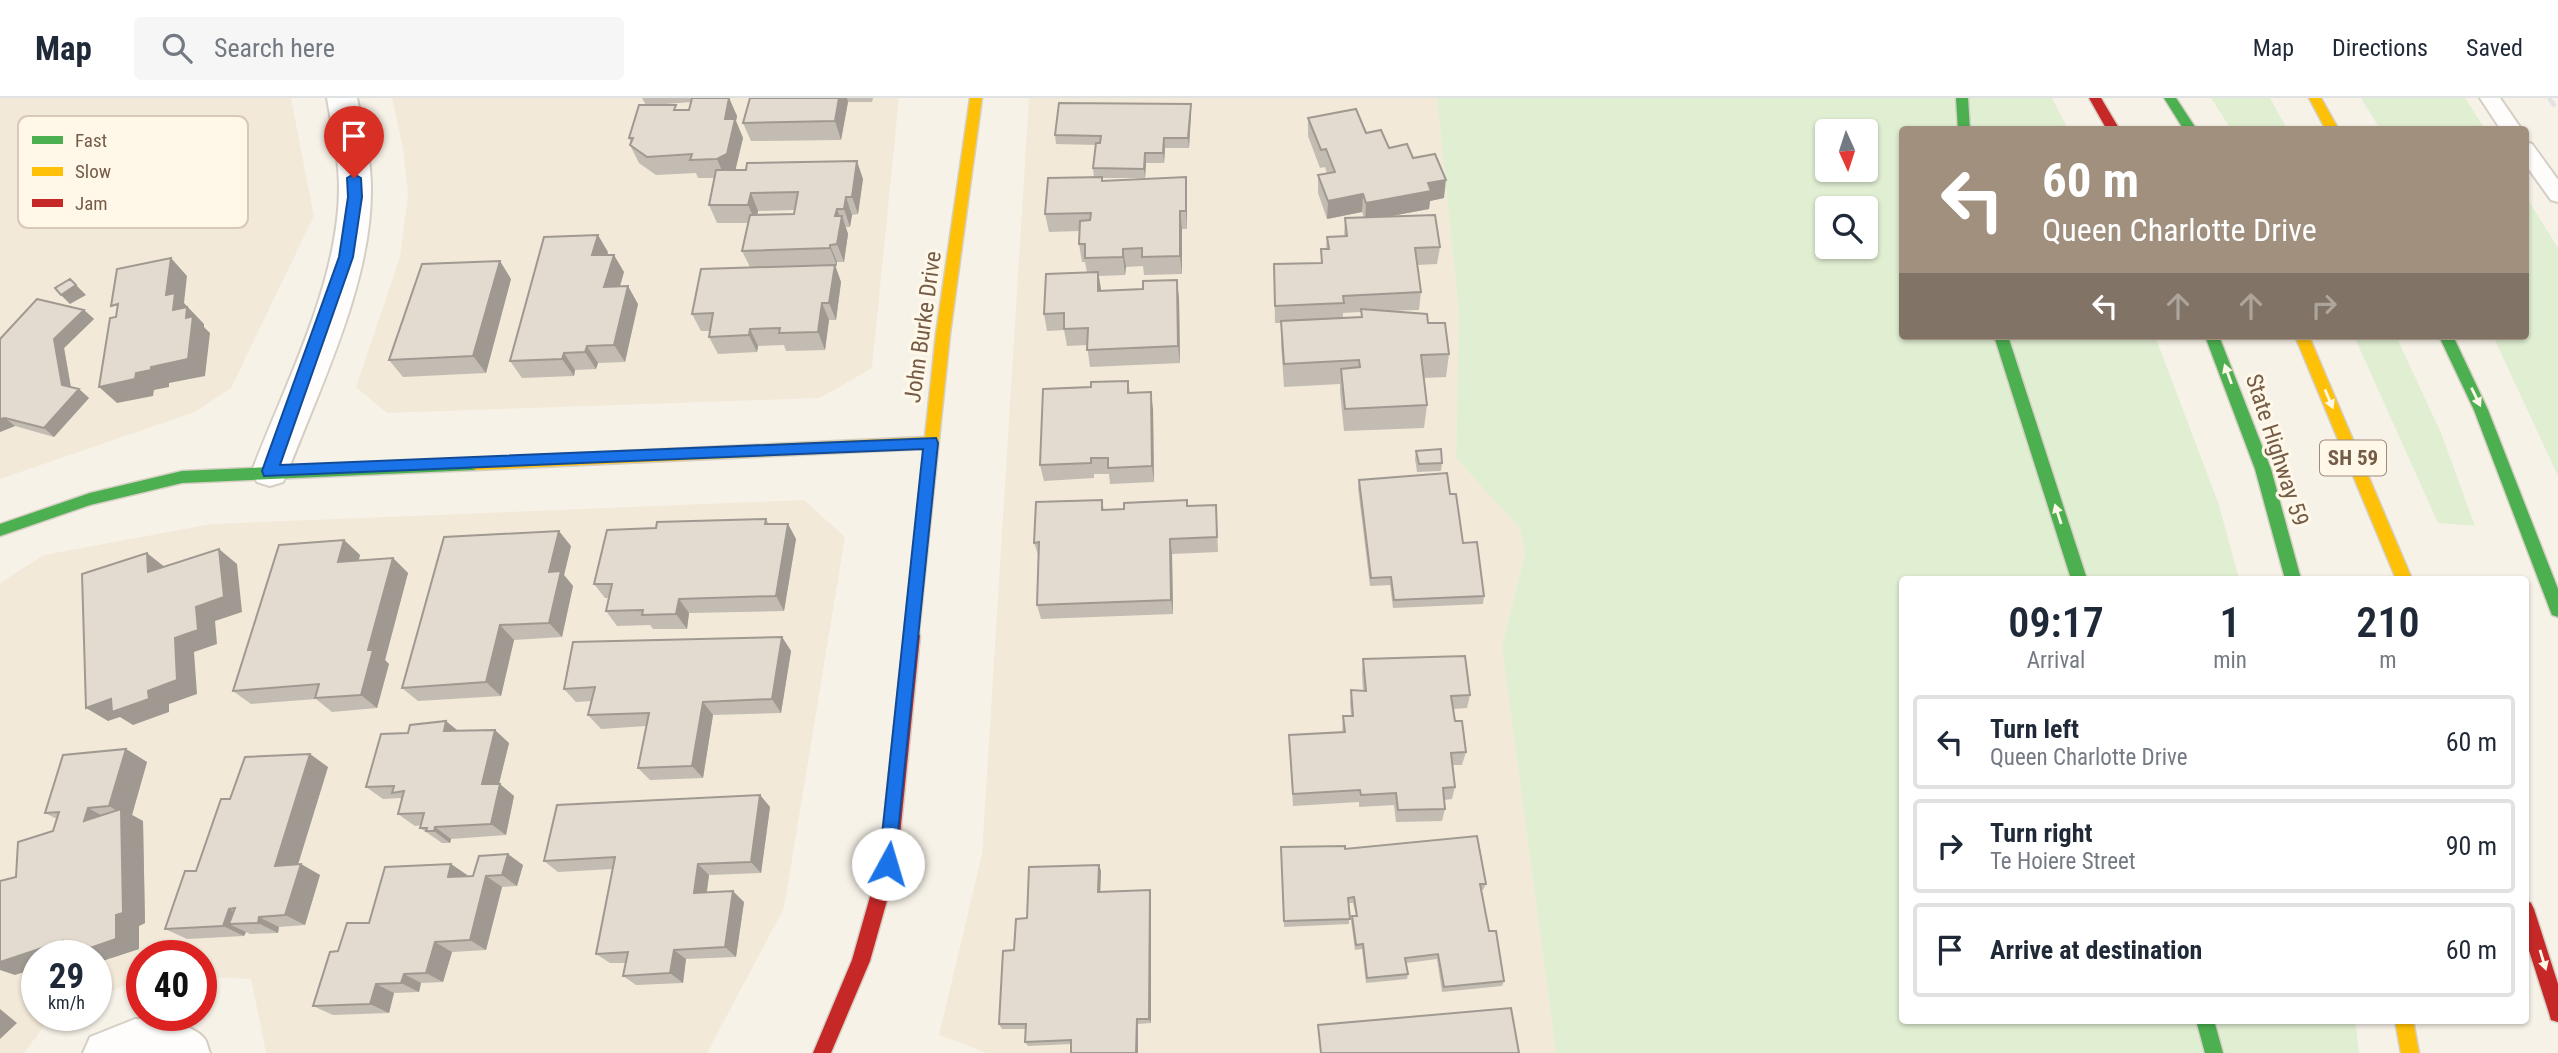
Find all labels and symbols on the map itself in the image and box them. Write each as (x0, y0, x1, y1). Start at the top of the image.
pin (324, 106, 384, 178)
legend (18, 116, 248, 228)
north arrow (1815, 119, 1878, 182)
text: Fast (75, 129, 107, 152)
text: Slow (75, 160, 111, 183)
text: Jam (75, 192, 108, 215)
street label: John Burke Drive (899, 249, 947, 405)
one-way arrow (2222, 364, 2233, 385)
street label: State Highway 59 (2240, 371, 2314, 529)
one-way arrow (2470, 387, 2481, 408)
one-way arrow (2323, 389, 2334, 410)
road number: SH 59 (2320, 440, 2386, 476)
one-way arrow (2053, 504, 2063, 525)
position arrow (851, 827, 925, 901)
speed limit sign: 40 (126, 940, 217, 1031)
one-way arrow (2538, 950, 2548, 971)

